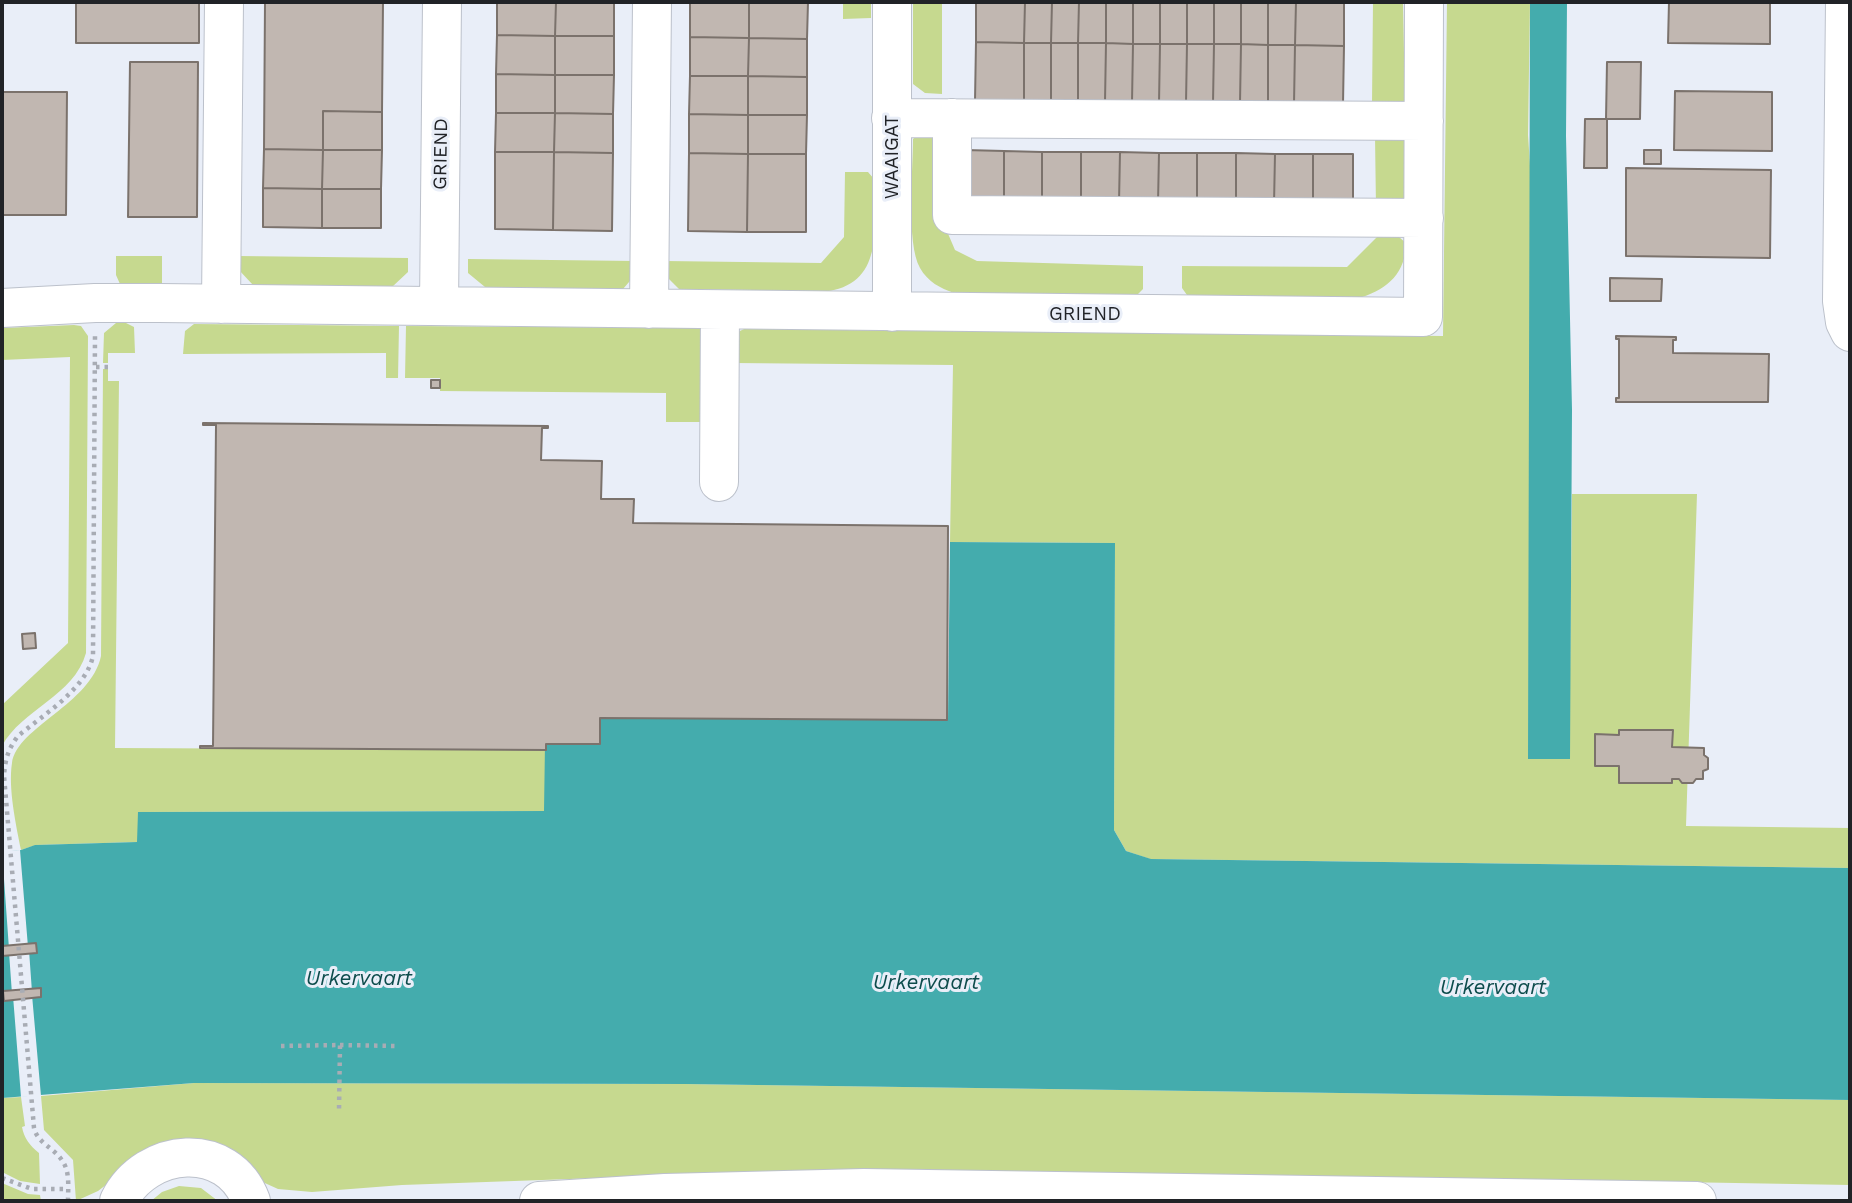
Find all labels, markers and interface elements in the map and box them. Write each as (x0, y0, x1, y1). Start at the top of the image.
street label: WAAIGAT (881, 115, 903, 199)
street label: GRIEND (429, 118, 453, 190)
street label: GRIEND (1049, 303, 1121, 325)
water label: Urkervaart (306, 966, 412, 992)
water label: Urkervaart (873, 970, 979, 996)
water label: Urkervaart (1440, 975, 1546, 1001)

